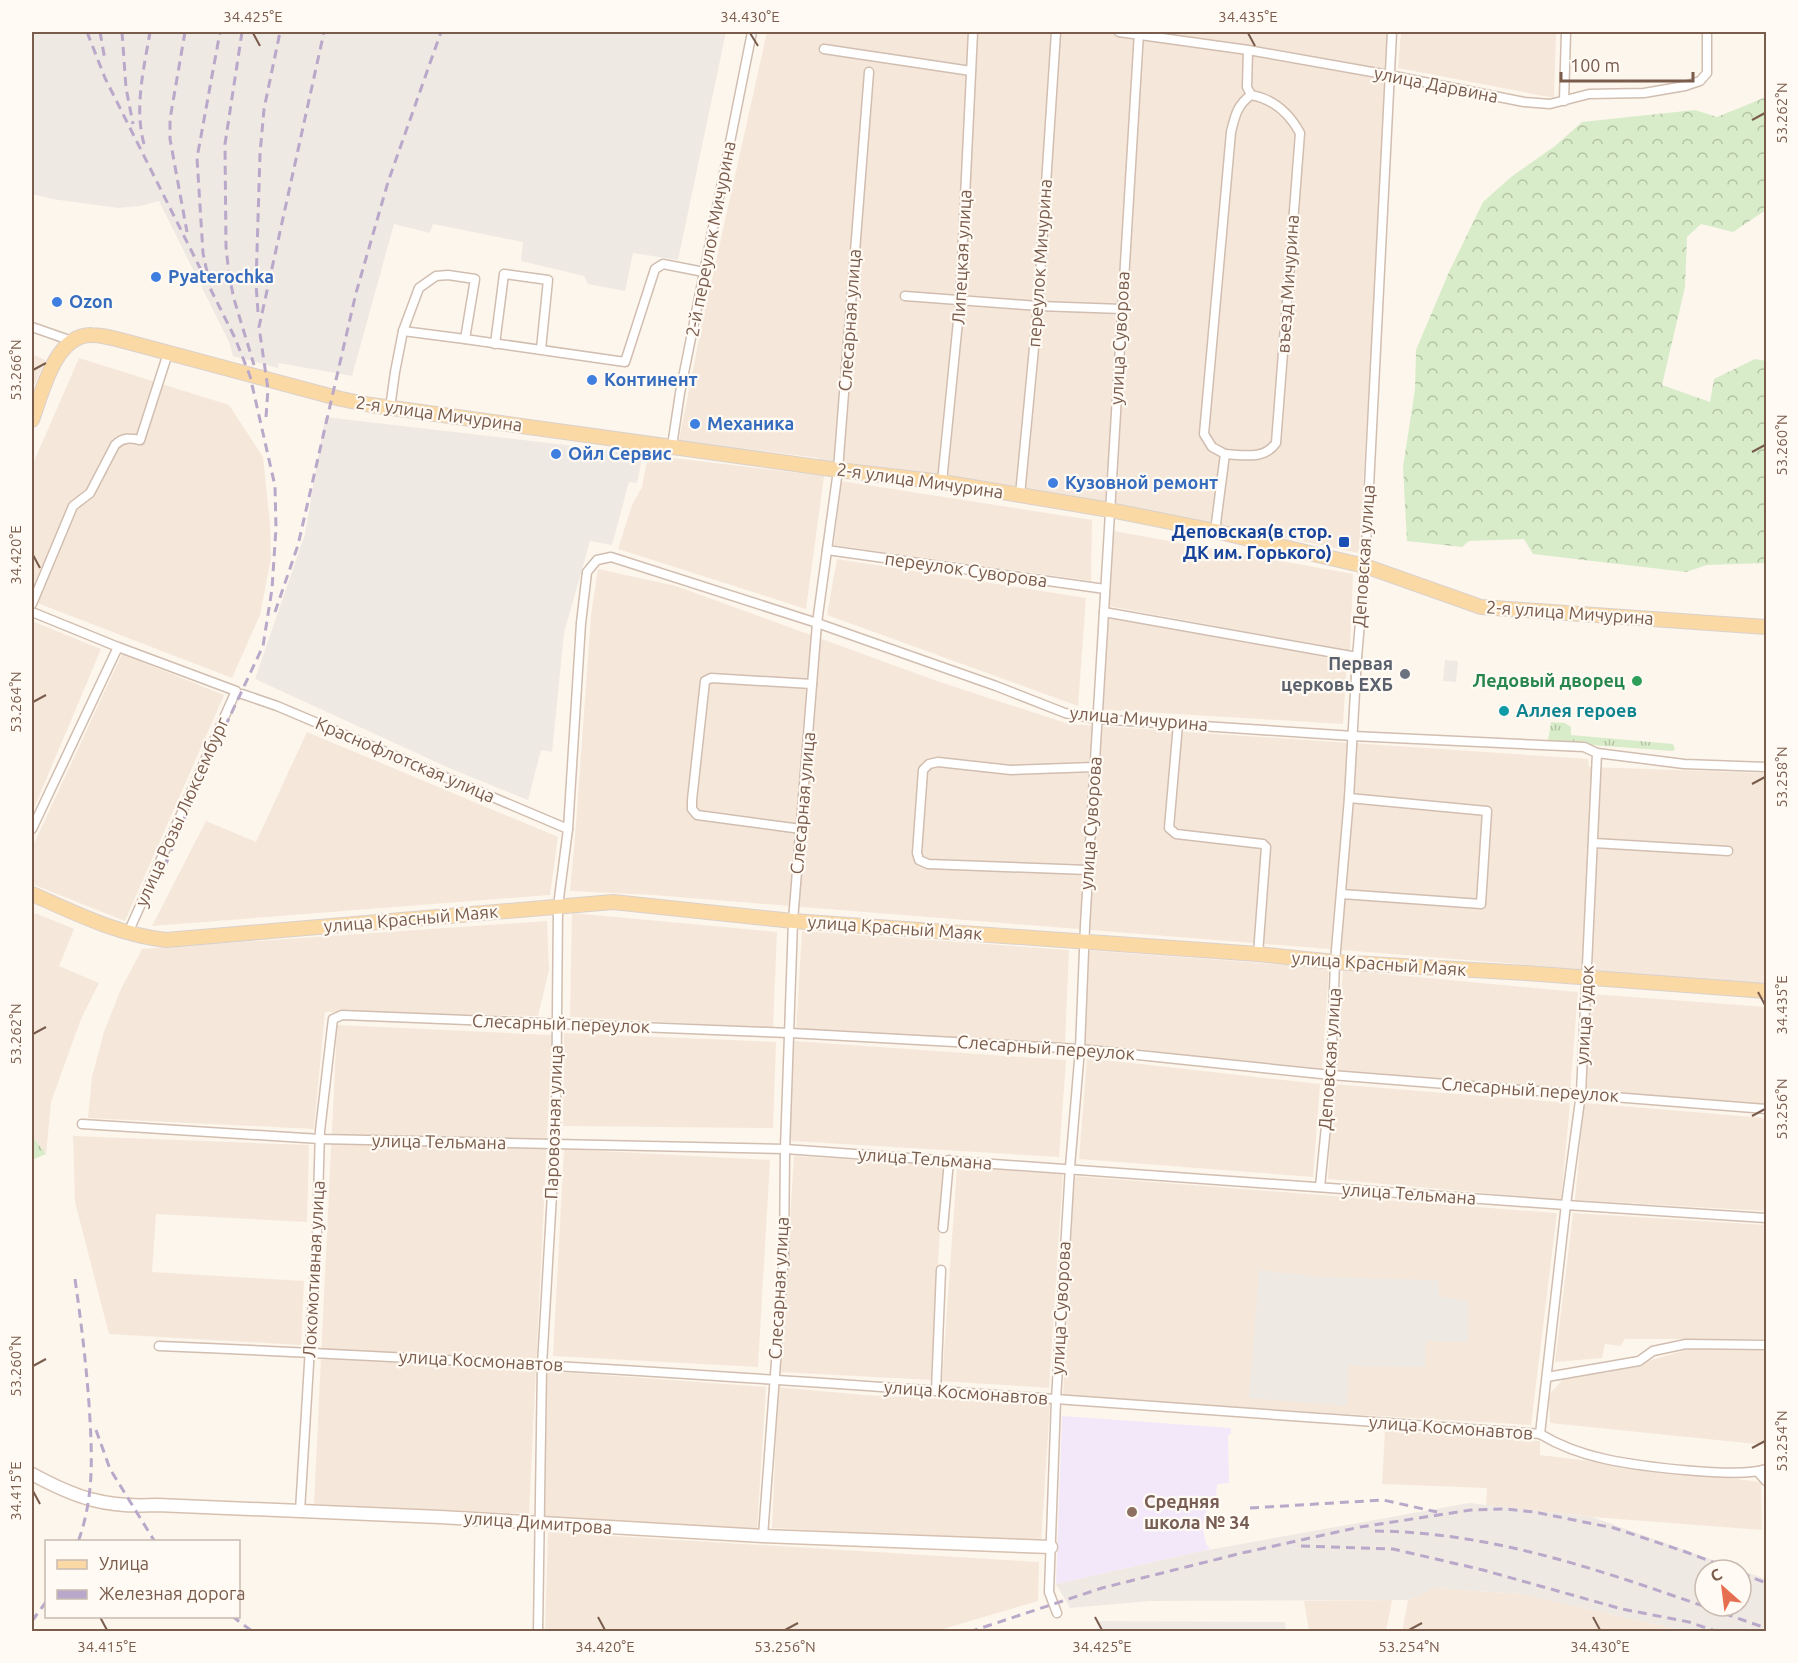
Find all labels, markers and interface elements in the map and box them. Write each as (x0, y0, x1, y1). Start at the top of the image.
text: 34.425°E (223, 8, 283, 25)
text: 34.430°E (720, 8, 780, 25)
text: 34.435°E (1218, 8, 1278, 25)
scale bar (1561, 45, 1693, 83)
text: 100 m (1570, 55, 1620, 75)
street label: улица Дарвина (1372, 62, 1500, 106)
text: 53.262°N (1773, 82, 1790, 144)
street label: 2-й переулок Мичурина (681, 139, 739, 338)
street label: переулок Мичурина (1023, 178, 1055, 348)
street label: Липецкая улица (947, 189, 975, 325)
street label: въезд Мичурина (1272, 214, 1302, 354)
street label: Слесарная улица (834, 248, 864, 392)
place label: Pyaterochka (168, 266, 274, 286)
marker: Pyaterochka (149, 270, 163, 284)
street label: улица Суворова (1106, 271, 1132, 405)
place label: Ozon (69, 291, 113, 311)
marker: Ozon (50, 295, 64, 309)
text: 53.266°N (7, 339, 24, 401)
place label: Континент (604, 369, 698, 389)
marker: Континент (585, 373, 599, 387)
street label: 2-я улица Мичурина (355, 391, 524, 435)
place label: Механика (707, 413, 794, 433)
text: 53.260°N (1773, 414, 1790, 476)
marker: Механика (688, 417, 702, 431)
place label: Ойл Сервис (568, 443, 672, 463)
marker: Ойл Сервис (549, 447, 563, 461)
street label: 2-я улица Мичурина (836, 458, 1005, 502)
place label: Кузовной ремонт (1065, 472, 1218, 492)
marker: Кузовной ремонт (1046, 476, 1060, 490)
street label: Деповская улица (1348, 484, 1378, 628)
place label: Деповская(в стор. ДК им. Горького) (1172, 521, 1332, 563)
text: 34.420°E (7, 525, 24, 585)
marker: Деповская(в стор. ДК им. Горького) (1337, 535, 1351, 549)
street label: переулок Суворова (884, 548, 1049, 590)
street label: 2-я улица Мичурина (1486, 596, 1655, 628)
place label: Первая церковь ЕХБ (1281, 653, 1393, 694)
marker: Первая церковь ЕХБ (1398, 667, 1412, 681)
place label: Ледовый дворец (1472, 670, 1625, 690)
text: 53.264°N (7, 671, 24, 733)
marker: Ледовый дворец (1630, 674, 1644, 688)
place label: Аллея героев (1516, 700, 1637, 720)
street label: улица Мичурина (1069, 702, 1209, 734)
marker: Аллея героев (1497, 704, 1511, 718)
street label: Краснофлотская улица (313, 712, 498, 806)
street label: улица Розы Люксембург (130, 714, 232, 909)
street label: Слесарная улица (786, 731, 818, 875)
text: 53.258°N (1773, 746, 1790, 808)
street label: улица Суворова (1075, 755, 1105, 890)
street label: улица Красный Маяк (323, 900, 499, 936)
street label: улица Красный Маяк (807, 911, 983, 943)
street label: улица Красный Маяк (1291, 947, 1467, 979)
street label: улица Гудок (1571, 964, 1597, 1066)
text: 34.435°E (1773, 975, 1790, 1035)
street label: Деповская улица (1314, 987, 1344, 1131)
text: 53.262°N (7, 1003, 24, 1065)
street label: Слесарный переулок (472, 1010, 650, 1036)
street label: Слесарный переулок (957, 1031, 1136, 1063)
street label: Паровозная улица (540, 1044, 566, 1200)
street label: Слесарный переулок (1441, 1073, 1620, 1105)
text: 53.256°N (1773, 1078, 1790, 1140)
street label: улица Тельмана (372, 1130, 506, 1152)
street label: улица Тельмана (857, 1143, 993, 1173)
street label: улица Тельмана (1341, 1178, 1477, 1208)
street label: Локомотивная улица (298, 1180, 328, 1358)
street label: Слесарная улица (764, 1216, 792, 1360)
street label: улица Суворова (1047, 1241, 1073, 1375)
text: 53.260°N (7, 1335, 24, 1397)
street label: улица Космонавтов (398, 1346, 564, 1374)
street label: улица Космонавтов (883, 1376, 1049, 1408)
text: 53.254°N (1773, 1410, 1790, 1472)
street label: улица Космонавтов (1368, 1411, 1534, 1443)
text: 34.415°E (7, 1461, 24, 1521)
place label: Средняя школа № 34 (1144, 1491, 1250, 1532)
marker: Средняя школа № 34 (1125, 1505, 1139, 1519)
street label: улица Димитрова (463, 1507, 613, 1537)
legend (45, 1540, 240, 1618)
text: Улица (99, 1553, 149, 1573)
north arrow (1693, 1558, 1753, 1618)
text: С (1707, 1564, 1725, 1585)
text: Железная дорога (99, 1583, 246, 1603)
text: 34.415°E (77, 1638, 137, 1655)
text: 34.420°E (575, 1638, 635, 1655)
text: 53.256°N (754, 1638, 816, 1655)
text: 34.425°E (1072, 1638, 1132, 1655)
text: 53.254°N (1378, 1638, 1440, 1655)
text: 34.430°E (1570, 1638, 1630, 1655)

